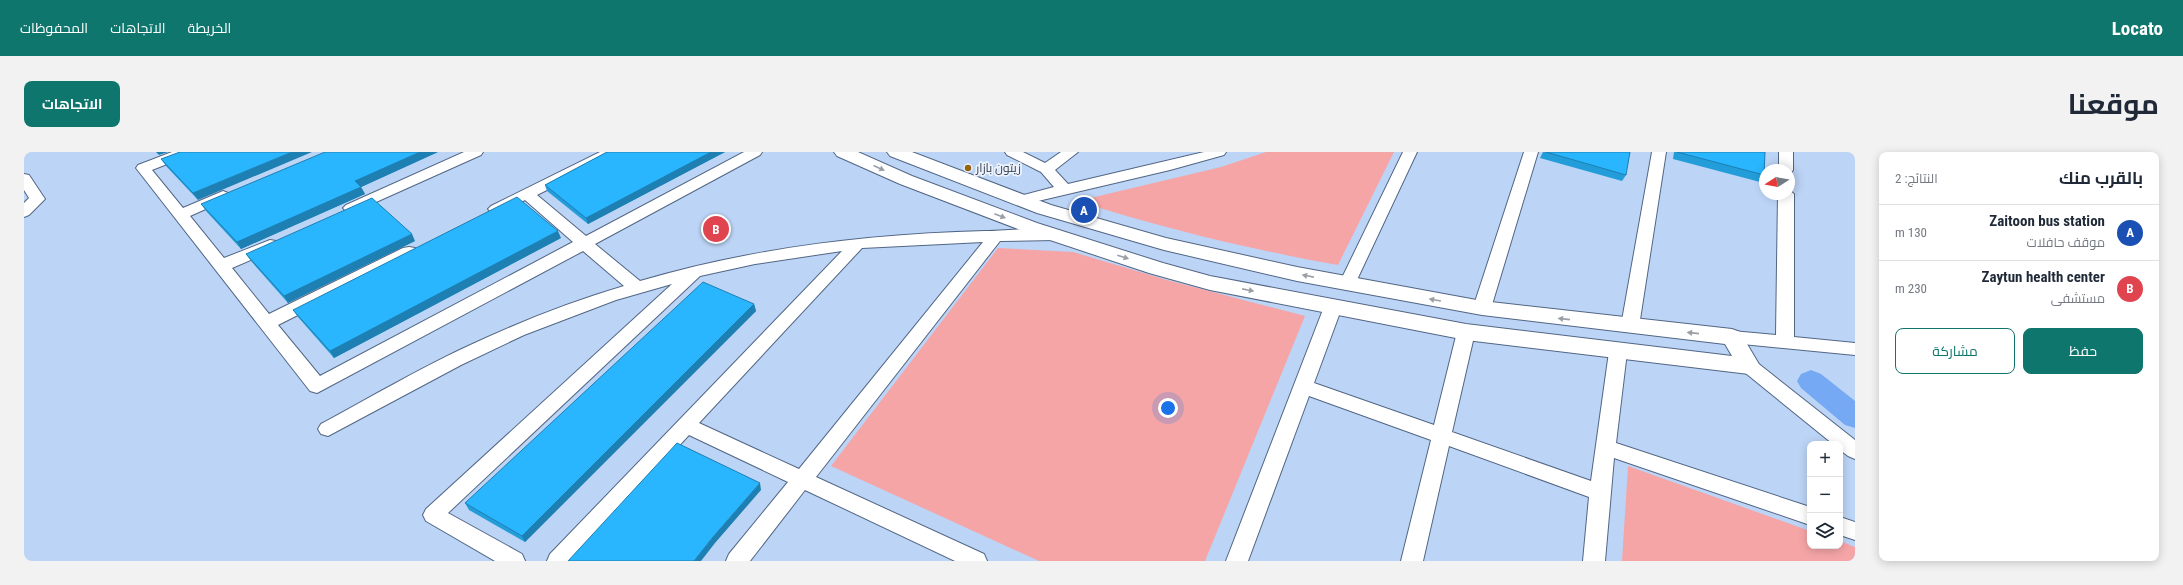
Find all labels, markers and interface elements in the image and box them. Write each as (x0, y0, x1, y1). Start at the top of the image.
text: Locato (2112, 17, 2163, 40)
text: المحفوظات (20, 20, 88, 36)
text: الاتجاهات (110, 20, 166, 36)
text: الخريطة (188, 20, 231, 36)
button: الاتجاهات (24, 81, 120, 127)
text: موقعنا (2068, 88, 2159, 121)
place label: زيتون بازار (975, 161, 1021, 175)
marker: زيتون بازار (963, 163, 973, 173)
north arrow (1759, 164, 1795, 200)
one-way arrow (873, 165, 884, 171)
text: بالقرب منك (2059, 168, 2143, 188)
text: النتائج: 2 (1895, 171, 1938, 186)
pin: A (1071, 195, 1097, 225)
text: Zaitoon bus station (1989, 212, 2105, 230)
one-way arrow (994, 213, 1006, 219)
pin: B (703, 214, 729, 244)
text: 130 m (1895, 225, 1927, 240)
text: A (2126, 225, 2134, 240)
text: موقف حافلات (2027, 235, 2105, 250)
one-way arrow (1117, 255, 1129, 261)
text: Zaytun health center (1982, 268, 2105, 286)
one-way arrow (1302, 273, 1314, 279)
text: 230 m (1895, 281, 1927, 296)
text: B (2126, 281, 2134, 296)
one-way arrow (1242, 288, 1255, 294)
text: مستشفى (2051, 291, 2105, 306)
one-way arrow (1429, 297, 1441, 303)
one-way arrow (1558, 315, 1570, 322)
button: مشاركة (1895, 328, 2015, 374)
button: حفظ (2023, 328, 2143, 374)
one-way arrow (1687, 330, 1699, 336)
your location (1158, 398, 1178, 418)
map controls (1807, 441, 1843, 549)
button: + (1807, 441, 1843, 477)
button: − (1807, 477, 1843, 513)
button: layers (1807, 513, 1843, 549)

